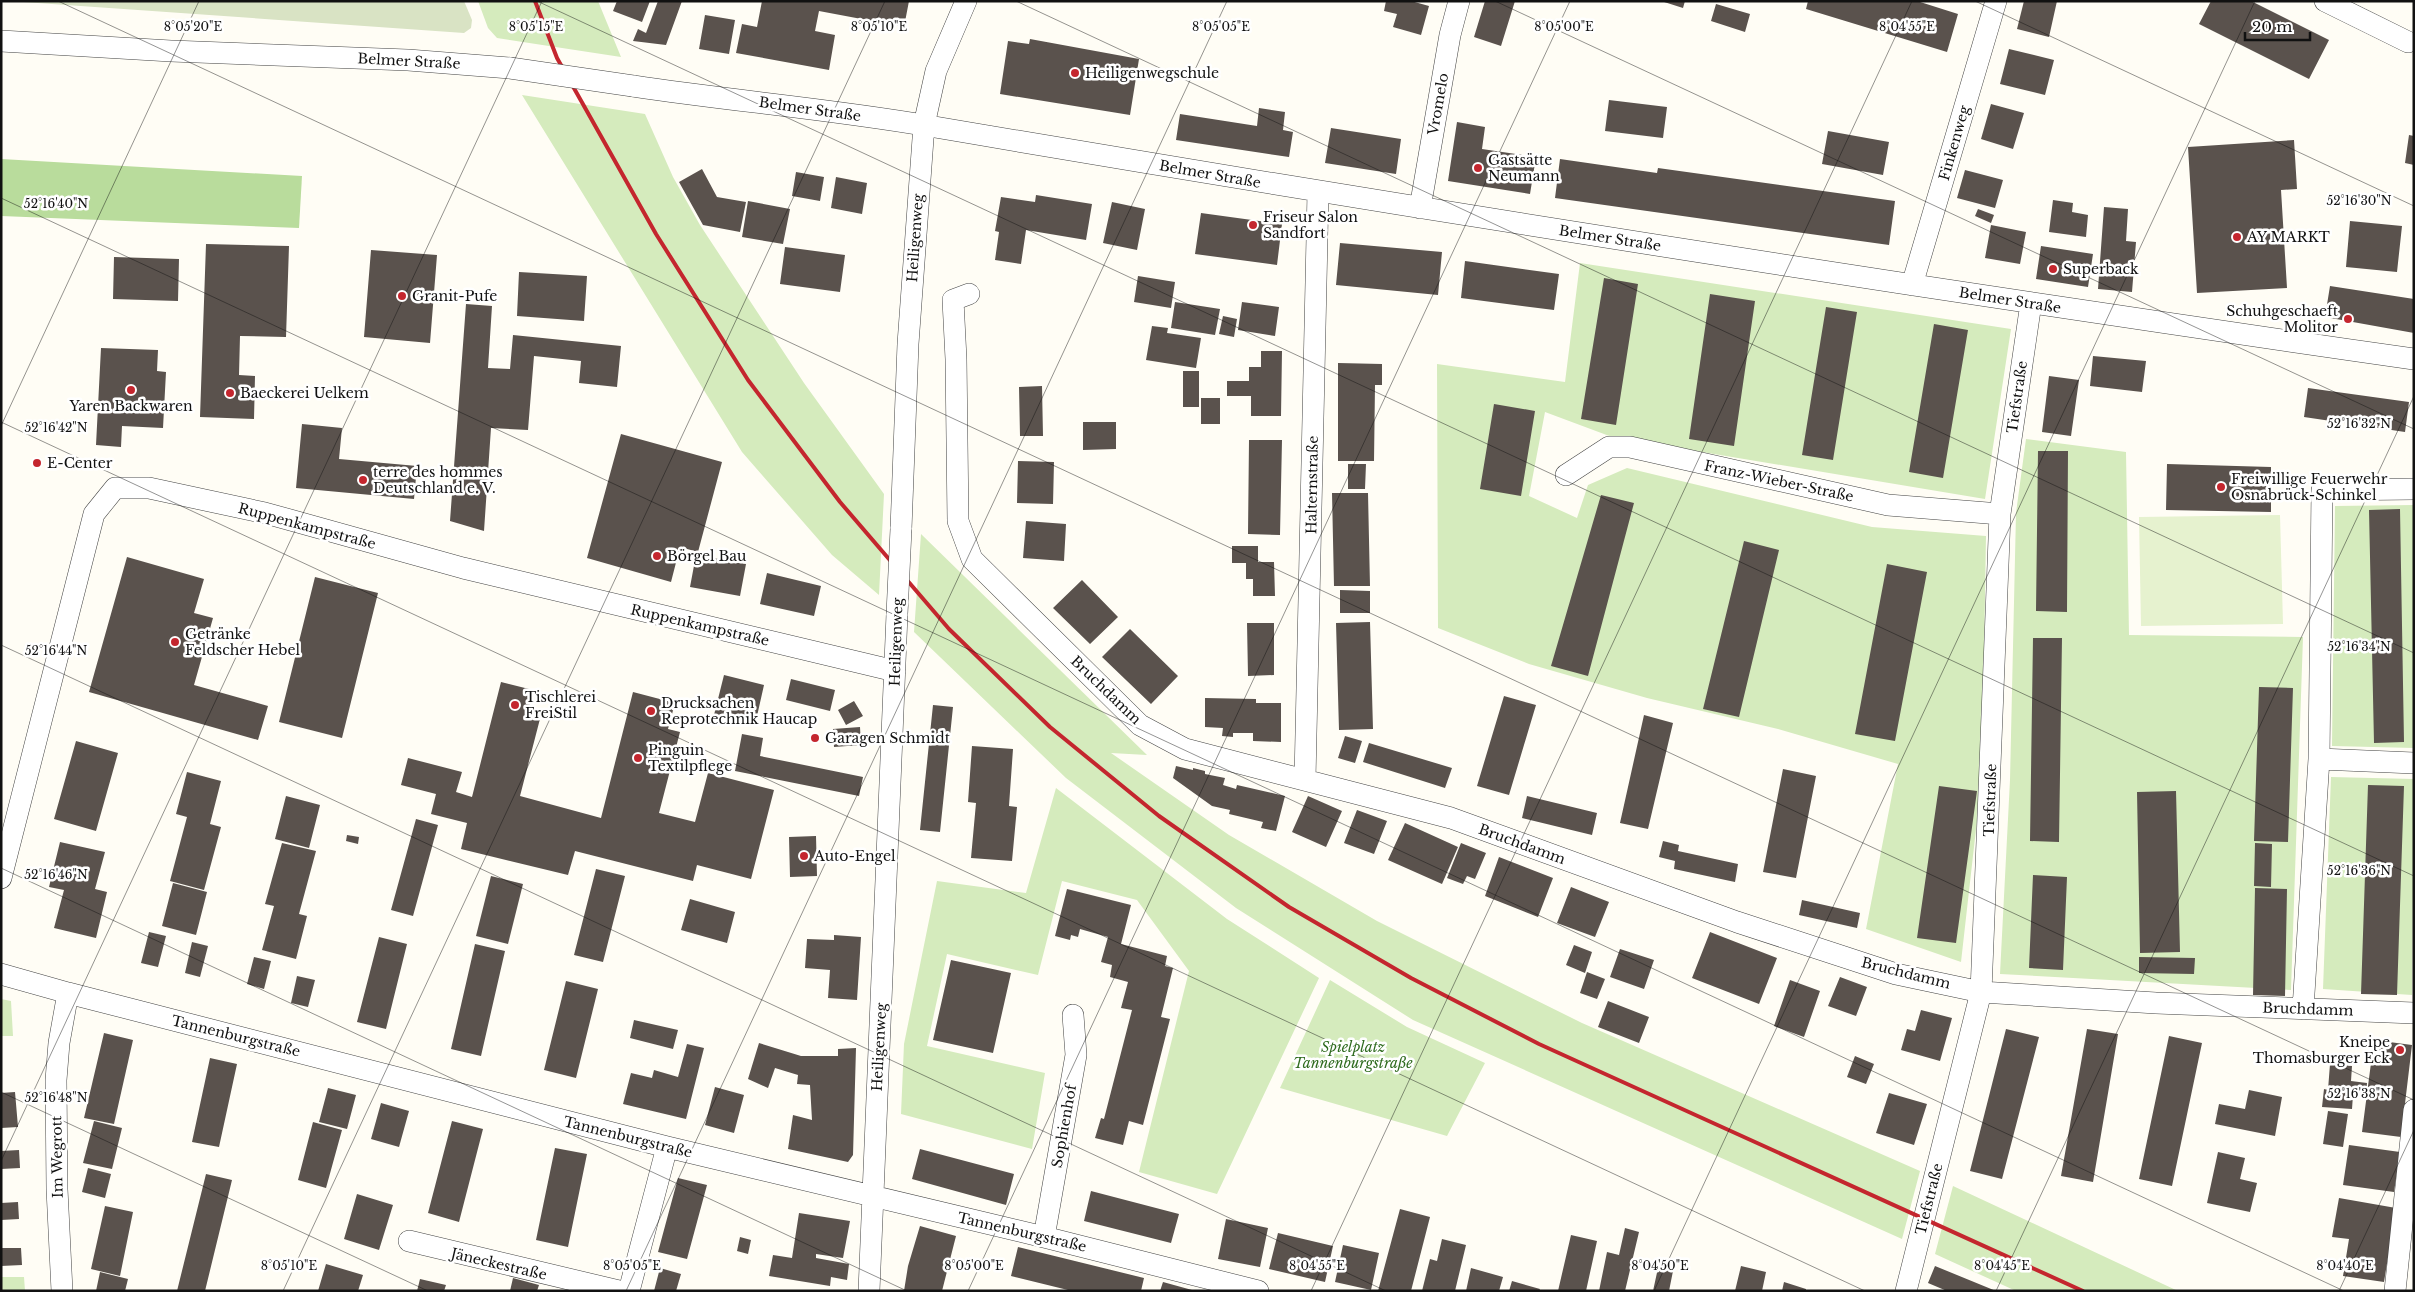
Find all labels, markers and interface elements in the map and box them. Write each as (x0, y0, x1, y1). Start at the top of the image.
scale bar (2245, 10, 2310, 42)
text: 20 m (2252, 17, 2292, 36)
text: 8°05'20"E (164, 19, 223, 34)
text: 8°05'15"E (509, 19, 564, 34)
text: 8°05'10"E (851, 19, 907, 34)
text: 8°05'05"E (1192, 19, 1250, 34)
text: 8°05'00"E (1534, 19, 1594, 34)
text: 8°04'55"E (1879, 19, 1935, 34)
street label: Belmer Straße (357, 49, 461, 73)
place label: Heiligenwegschule (1085, 64, 1219, 82)
marker: Heiligenwegschule (1069, 67, 1081, 79)
street label: Vromelo (1424, 72, 1452, 137)
street label: Belmer Straße (758, 93, 862, 125)
street label: Finkenweg (1935, 103, 1973, 183)
place label: Gastsätte Neumann (1488, 151, 1560, 185)
street label: Belmer Straße (1158, 156, 1262, 192)
marker: Gastsätte Neumann (1472, 162, 1484, 174)
street label: Heiligenweg (903, 193, 927, 283)
text: 52°16'30"N (2326, 193, 2392, 208)
text: 52°16'40"N (24, 196, 88, 211)
place label: Friseur Salon Sandfort (1263, 208, 1358, 242)
marker: Friseur Salon Sandfort (1247, 219, 1259, 231)
street label: Belmer Straße (1558, 221, 1662, 255)
place label: AY MARKT (2246, 228, 2330, 246)
marker: AY MARKT (2231, 231, 2243, 243)
place label: Superback (2063, 260, 2139, 278)
marker: Superback (2047, 263, 2059, 275)
street label: Belmer Straße (1958, 283, 2062, 317)
place label: Granit-Pufe (412, 287, 497, 305)
marker: Granit-Pufe (396, 290, 408, 302)
place label: Schuhgeschaeft Molitor (2226, 302, 2339, 336)
marker: Schuhgeschaeft Molitor (2342, 313, 2354, 325)
street label: Tiefstraße (2003, 360, 2031, 434)
marker: Yaren Backwaren (125, 384, 137, 396)
place label: Baeckerei Uelkem (240, 384, 369, 402)
marker: Baeckerei Uelkem (224, 387, 236, 399)
place label: Yaren Backwaren (68, 397, 193, 415)
text: 52°16'32"N (2327, 416, 2391, 431)
text: 52°16'42"N (24, 420, 88, 435)
street label: Halternstraße (1302, 436, 1322, 534)
place label: E-Center (47, 454, 113, 472)
street label: Franz-Wieber-Straße (1703, 456, 1855, 506)
marker: E-Center (31, 457, 43, 469)
place label: terre des hommes Deutschland e. V. (373, 463, 503, 497)
place label: Freiwillige Feuerwehr Osnabrück-Schinkel (2231, 470, 2388, 504)
marker: terre des hommes Deutschland e. V. (357, 474, 369, 486)
marker: Freiwillige Feuerwehr Osnabrück-Schinkel (2215, 481, 2227, 493)
street label: Ruppenkampstraße (236, 499, 378, 553)
place label: Börgel Bau (667, 547, 747, 565)
marker: Börgel Bau (651, 550, 663, 562)
street label: Heiligenweg (885, 597, 907, 687)
street label: Ruppenkampstraße (629, 600, 771, 650)
place label: Getränke Feldscher Hebel (185, 625, 300, 659)
marker: Getränke Feldscher Hebel (169, 636, 181, 648)
text: 52°16'34"N (2327, 639, 2391, 654)
text: 52°16'44"N (25, 643, 87, 658)
street label: Bruchdamm (1067, 652, 1145, 728)
place label: Tischlerei FreiStil (525, 688, 596, 722)
place label: Drucksachen Reprotechnik Haucap (661, 694, 817, 728)
marker: Tischlerei FreiStil (509, 699, 521, 711)
marker: Drucksachen Reprotechnik Haucap (645, 705, 657, 717)
place label: Garagen Schmidt (825, 729, 951, 747)
marker: Garagen Schmidt (809, 732, 821, 744)
place label: Pinguin Textilpflege (648, 741, 732, 775)
marker: Pinguin Textilpflege (632, 752, 644, 764)
street label: Tiefstraße (1980, 763, 2000, 837)
street label: Bruchdamm (1476, 820, 1568, 868)
place label: Auto-Engel (813, 847, 896, 865)
marker: Auto-Engel (798, 850, 810, 862)
text: 52°16'36"N (2327, 863, 2391, 878)
text: 52°16'46"N (24, 867, 88, 882)
street label: Bruchdamm (1860, 953, 1952, 993)
street label: Bruchdamm (2262, 998, 2354, 1020)
street label: Heiligenweg (868, 1002, 890, 1092)
street label: Tannenburgstraße (170, 1011, 302, 1061)
place label: Kneipe Thomasburger Eck (2253, 1033, 2390, 1067)
park label: Spielplatz Tannenburgstraße (1293, 1038, 1413, 1072)
marker: Kneipe Thomasburger Eck (2394, 1044, 2406, 1056)
street label: Sophienhof (1048, 1081, 1081, 1169)
text: 52°16'38"N (2327, 1086, 2391, 1101)
text: 52°16'48"N (24, 1090, 88, 1105)
street label: Tannenburgstraße (562, 1112, 694, 1162)
street label: Im Wegrott (47, 1115, 67, 1198)
street label: Tiefstraße (1911, 1161, 1947, 1237)
street label: Tannenburgstraße (956, 1208, 1088, 1256)
street label: Jäneckestraße (447, 1244, 549, 1284)
text: 8°05'10"E (261, 1258, 317, 1273)
text: 8°05'05"E (603, 1258, 661, 1273)
text: 8°05'00"E (944, 1258, 1004, 1273)
text: 8°04'55"E (1289, 1258, 1345, 1273)
text: 8°04'50"E (1631, 1258, 1689, 1273)
text: 8°04'45"E (1974, 1258, 2030, 1273)
text: 8°04'40"E (2316, 1258, 2374, 1273)

